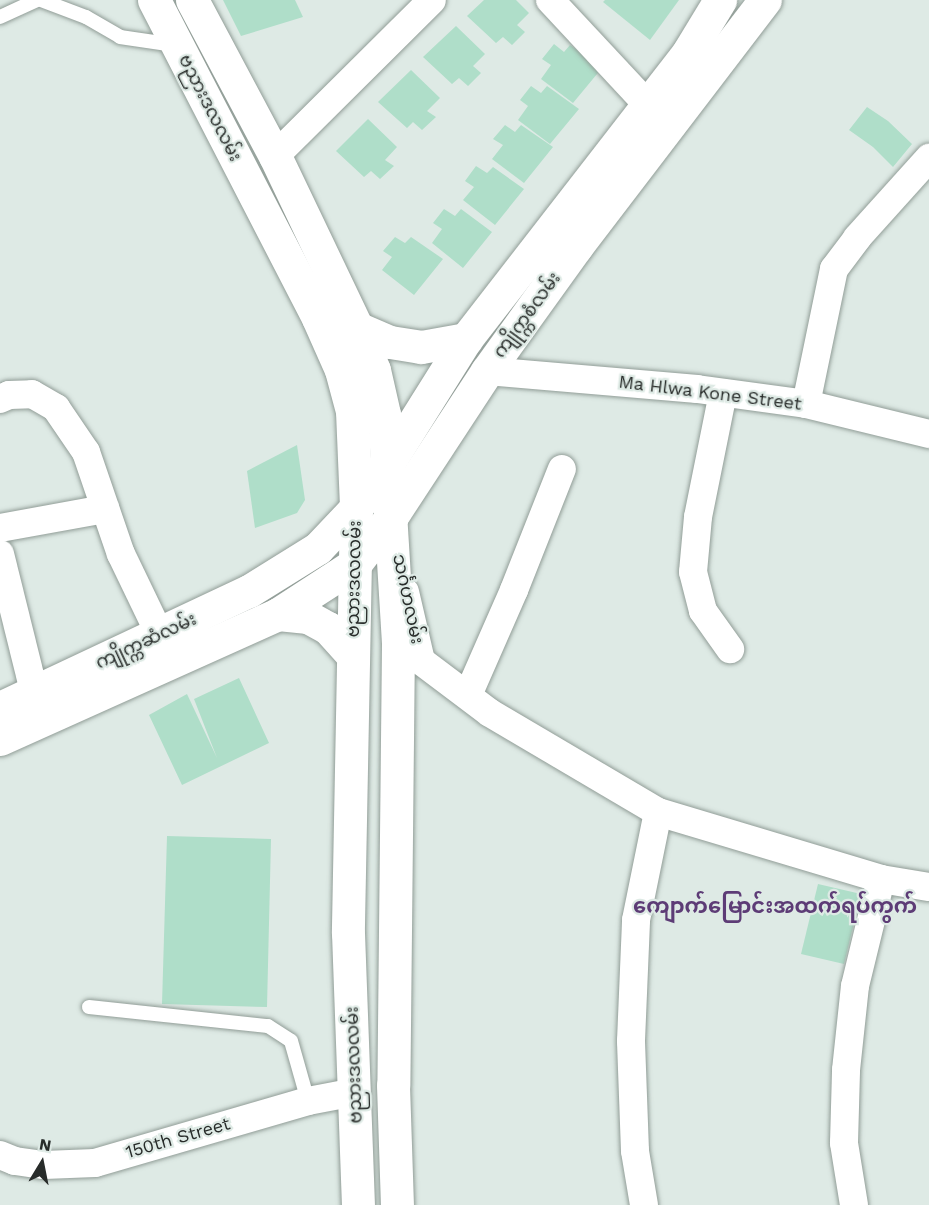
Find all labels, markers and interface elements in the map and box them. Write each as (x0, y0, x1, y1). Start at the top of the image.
street label: ဗညားဒလလမ်း (174, 51, 246, 165)
street label: ကျိုက္ကစံလမ်း (489, 268, 565, 362)
street label: Ma Hlwa Kone Street (617, 371, 803, 415)
street label: ဗညားဒလလမ်း (342, 520, 366, 638)
street label: သင်္ဂဟလမ်း (388, 552, 428, 646)
street label: ကျိုက္ကဆံလမ်း (92, 608, 200, 674)
district label: ကျောက်မြောင်းအထက်ရပ်ကွက် (633, 893, 917, 919)
street label: ဗညားဒလလမ်း (341, 1006, 367, 1124)
street label: 150th Street (123, 1113, 233, 1163)
north arrow (12, 1133, 72, 1193)
text: N (38, 1134, 53, 1155)

